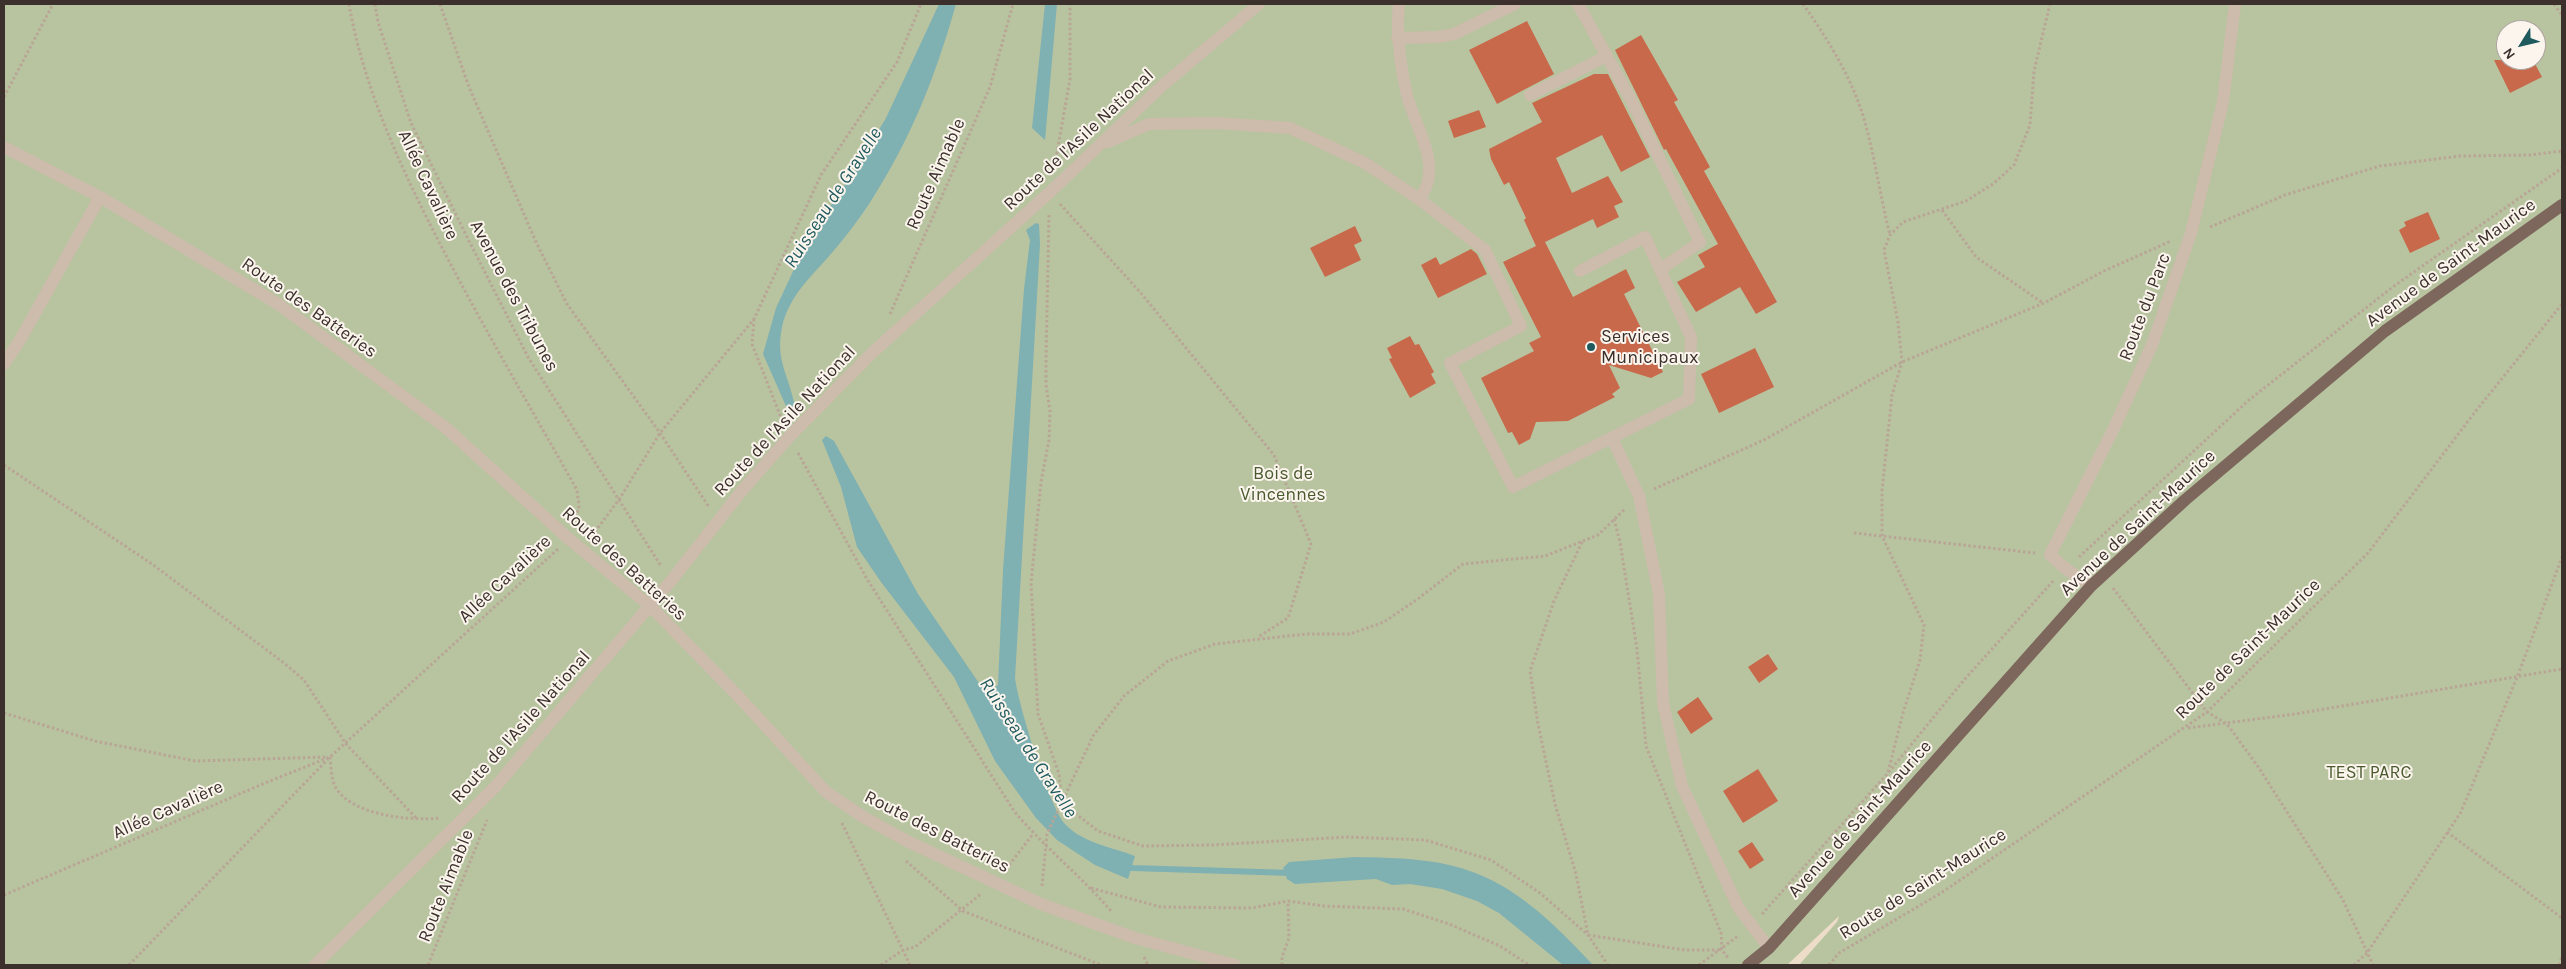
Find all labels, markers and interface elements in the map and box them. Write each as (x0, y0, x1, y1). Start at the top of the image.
north arrow (2496, 20, 2546, 70)
text: N (2499, 44, 2519, 63)
street label: Route de l'Asile National (999, 65, 1159, 215)
street label: Route Aimable (902, 115, 970, 233)
water label: Ruisseau de Gravelle (779, 124, 887, 272)
street label: Allée Cavalière (393, 127, 463, 243)
street label: Avenue de Saint-Maurice (2362, 194, 2540, 332)
street label: Avenue des Tribunes (465, 217, 563, 375)
street label: Route du Parc (2115, 250, 2175, 364)
street label: Route des Batteries (237, 253, 381, 363)
place label: Services Municipaux (1601, 326, 1699, 368)
street label: Route de l'Asile National (710, 341, 860, 501)
marker: Services Municipaux (1585, 341, 1597, 353)
street label: Avenue de Saint-Maurice (2056, 445, 2220, 601)
park label: Bois de Vincennes (1240, 463, 1326, 506)
street label: Route des Batteries (557, 502, 691, 626)
street label: Allée Cavalière (454, 531, 556, 627)
street label: Route de Saint-Maurice (2171, 574, 2325, 724)
street label: Route de l'Asile National (447, 646, 595, 808)
water label: Ruisseau de Gravelle (974, 674, 1082, 822)
street label: Avenue de Saint-Maurice (1784, 736, 1936, 902)
park label: TEST PARC (2327, 762, 2411, 784)
street label: Allée Cavalière (109, 776, 227, 844)
street label: Route des Batteries (861, 786, 1013, 878)
street label: Route de Saint-Maurice (1836, 824, 2010, 944)
street label: Route Aimable (414, 827, 478, 945)

